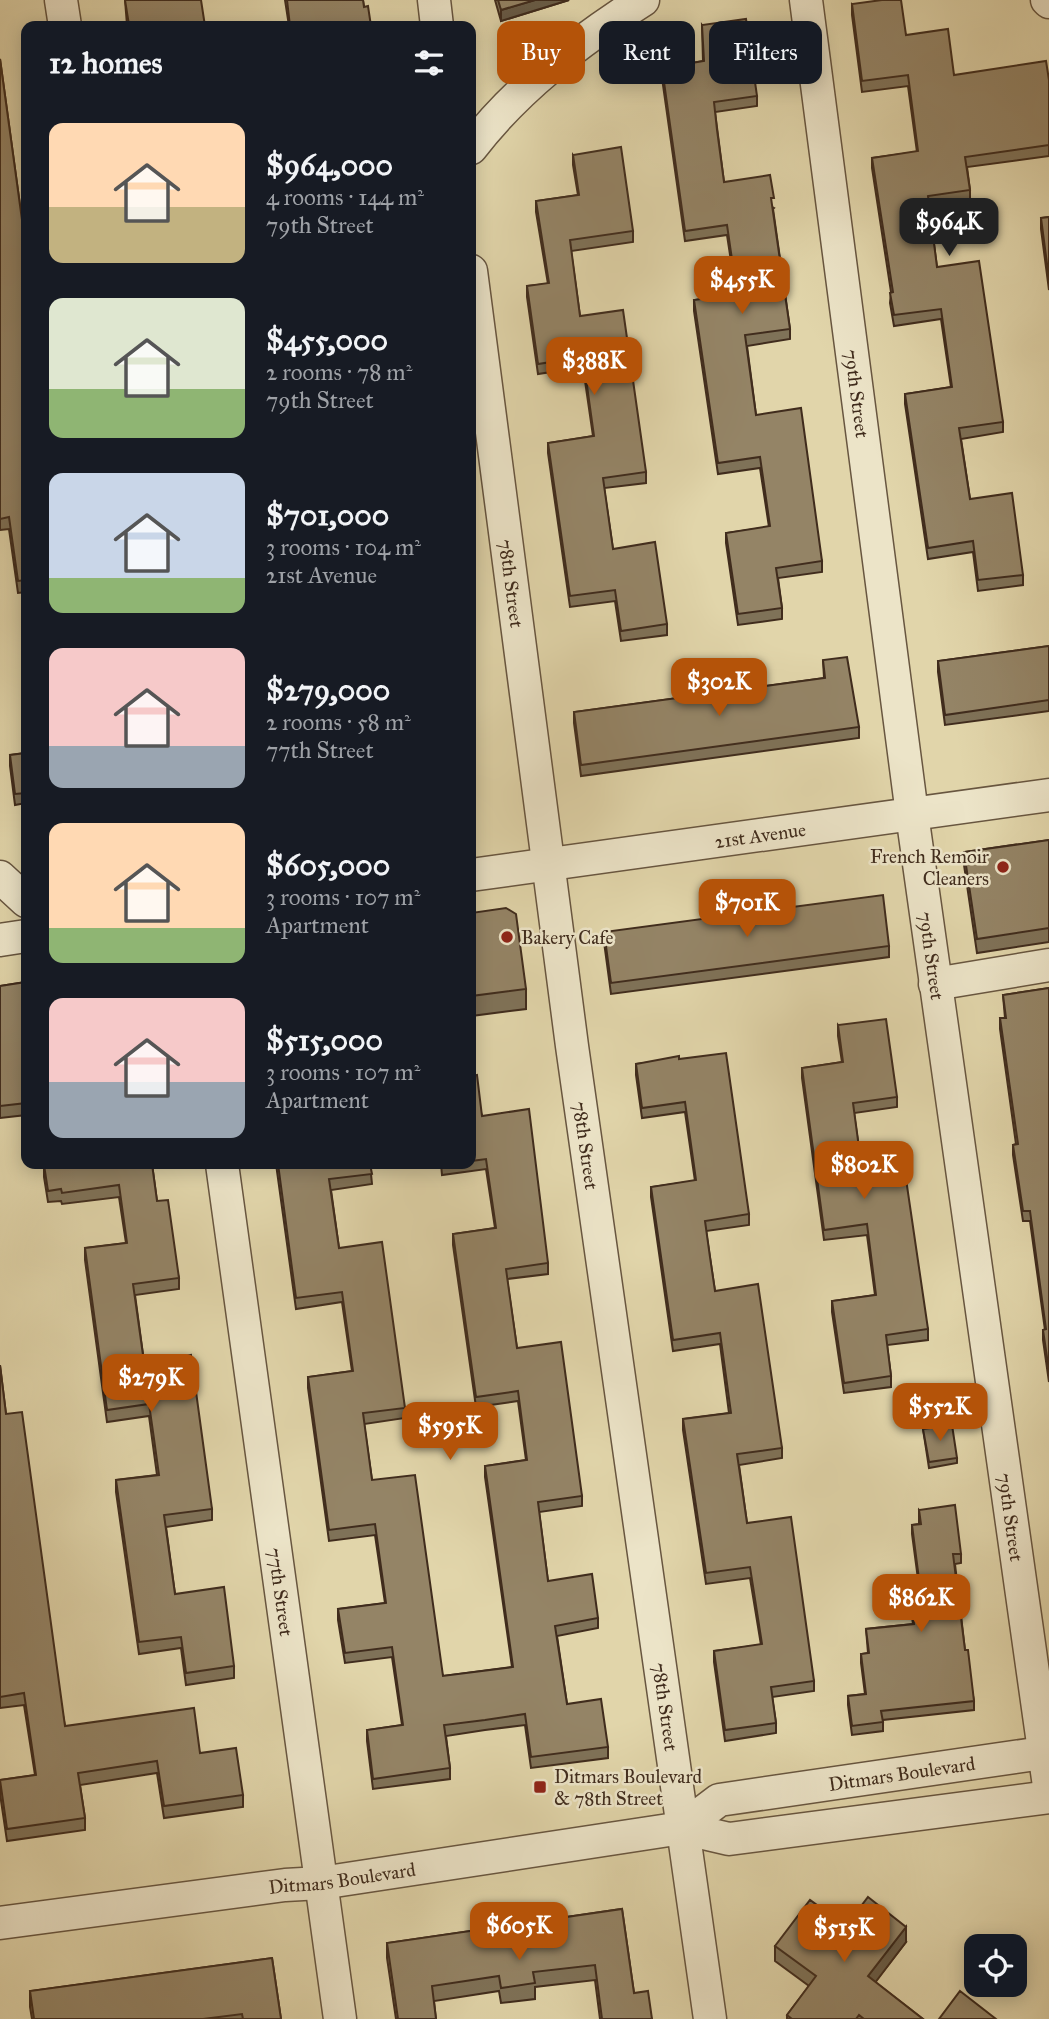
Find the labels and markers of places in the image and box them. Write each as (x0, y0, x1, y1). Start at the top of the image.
pin: $964K (900, 198, 998, 258)
pin: $455K (693, 256, 791, 316)
pin: $388K (545, 338, 643, 397)
pin: $302K (670, 658, 768, 718)
place label: French Remoir Cleaners (870, 845, 990, 890)
marker: French Remoir Cleaners (995, 859, 1011, 875)
pin: $701K (698, 880, 796, 939)
place label: Bakery Cafe (521, 926, 613, 949)
marker: Bakery Cafe (499, 929, 515, 945)
pin: $802K (815, 1142, 913, 1201)
pin: $279K (102, 1354, 200, 1414)
pin: $552K (891, 1384, 989, 1443)
pin: $595K (401, 1402, 499, 1462)
pin: $862K (872, 1574, 970, 1634)
place label: Ditmars Boulevard & 78th Street (554, 1765, 702, 1810)
marker: Ditmars Boulevard & 78th Street (532, 1779, 548, 1795)
pin: $605K (470, 1902, 568, 1962)
pin: $515K (795, 1904, 893, 1964)

